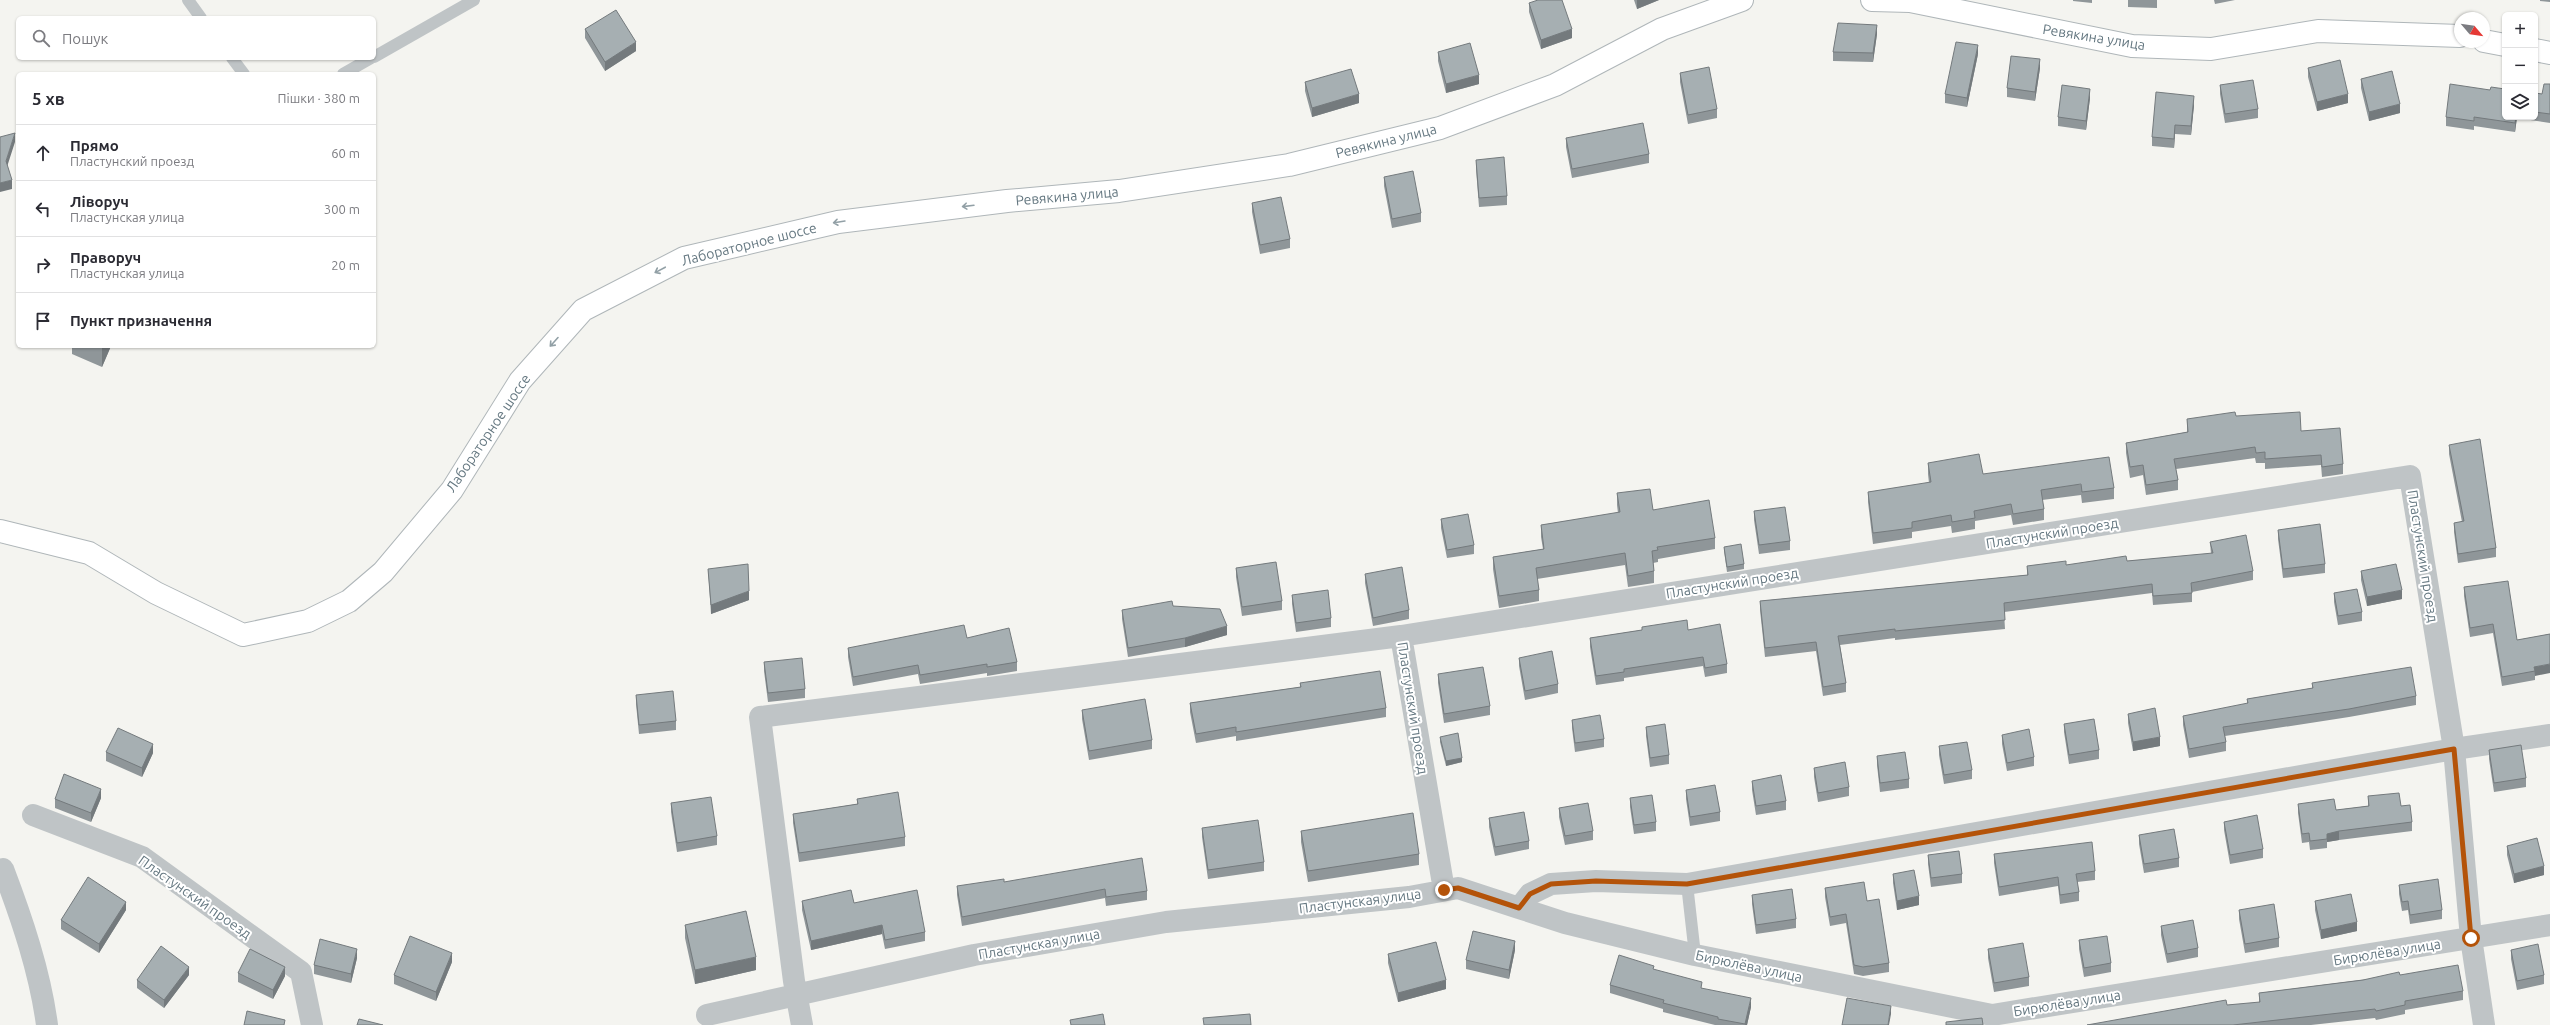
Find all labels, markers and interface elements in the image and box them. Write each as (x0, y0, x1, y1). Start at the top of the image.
north arrow (2454, 12, 2490, 48)
map controls (2502, 12, 2538, 120)
button: + (2502, 12, 2538, 48)
search box (16, 16, 376, 60)
street label: Ревякина улица (2042, 21, 2146, 53)
icon: search (30, 27, 52, 49)
text: Пошук (62, 30, 108, 47)
button: − (2502, 48, 2538, 84)
button: layers (2502, 84, 2538, 120)
text: 5 хв (32, 89, 65, 108)
text: Пішки · 380 m (278, 91, 360, 105)
street label: Ревякина улица (1334, 121, 1438, 161)
text: Прямо (70, 137, 119, 154)
icon: ahead (32, 142, 54, 164)
text: 60 m (331, 146, 360, 160)
text: Пластунский проезд (70, 154, 194, 168)
street label: Ревякина улица (1015, 184, 1119, 208)
text: Ліворуч (70, 193, 129, 210)
icon: left (32, 198, 54, 220)
text: 300 m (324, 202, 360, 216)
one-way arrow (962, 202, 975, 210)
text: Пластунская улица (70, 210, 184, 224)
one-way arrow (833, 218, 846, 226)
street label: Лабораторное шоссе (680, 219, 818, 269)
text: Праворуч (70, 249, 141, 266)
icon: right (32, 254, 54, 276)
text: 20 m (331, 258, 360, 272)
text: Пластунская улица (70, 266, 184, 280)
one-way arrow (654, 267, 666, 274)
icon: arrive (32, 310, 54, 332)
text: Пункт призначення (70, 312, 212, 329)
one-way arrow (550, 337, 559, 348)
street label: Лабораторное шоссе (443, 371, 533, 495)
street label: Пластунский проезд (2405, 489, 2441, 623)
street label: Пластунский проезд (1985, 515, 2119, 551)
street label: Пластунский проезд (1665, 565, 1799, 601)
street label: Пластунский проезд (1395, 641, 1431, 775)
street label: Пластунский проезд (136, 852, 254, 942)
route end (1435, 881, 1453, 899)
street label: Пластунская улица (1298, 886, 1422, 916)
street label: Пластунская улица (977, 925, 1101, 963)
route start (2462, 929, 2480, 947)
street label: Бирюлёва улица (2332, 936, 2442, 968)
street label: Бирюлёва улица (1694, 947, 1804, 985)
street label: Бирюлёва улица (2012, 987, 2122, 1019)

